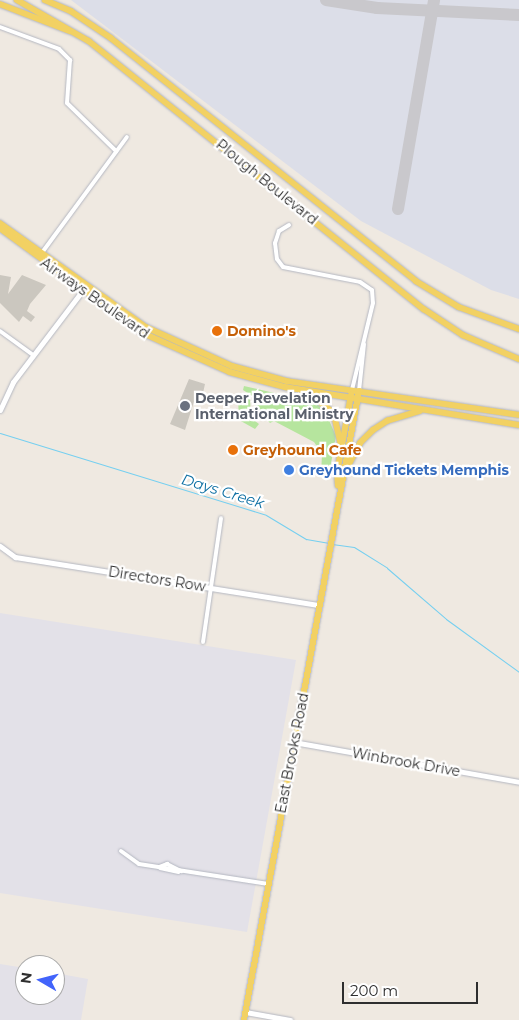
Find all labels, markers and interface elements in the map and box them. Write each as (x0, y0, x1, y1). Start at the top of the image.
street label: Plough Boulevard (213, 136, 321, 228)
street label: Airways Boulevard (37, 254, 153, 342)
place label: Domino's (227, 323, 296, 339)
marker: Domino's (211, 325, 223, 337)
place label: Deeper Revelation International Ministry (195, 390, 354, 422)
marker: Deeper Revelation International Ministry (179, 400, 191, 412)
place label: Greyhound Cafe (243, 442, 362, 458)
marker: Greyhound Cafe (227, 444, 239, 456)
place label: Greyhound Tickets Memphis (299, 462, 509, 478)
marker: Greyhound Tickets Memphis (283, 464, 295, 476)
water label: Days Creek (180, 470, 266, 512)
street label: Directors Row (107, 563, 207, 595)
street label: East Brooks Road (272, 691, 312, 815)
street label: Winbrook Drive (351, 744, 461, 780)
north arrow (15, 955, 65, 1005)
text: N (16, 971, 36, 985)
scale bar (344, 972, 480, 1004)
text: 200 m (350, 981, 398, 1000)

